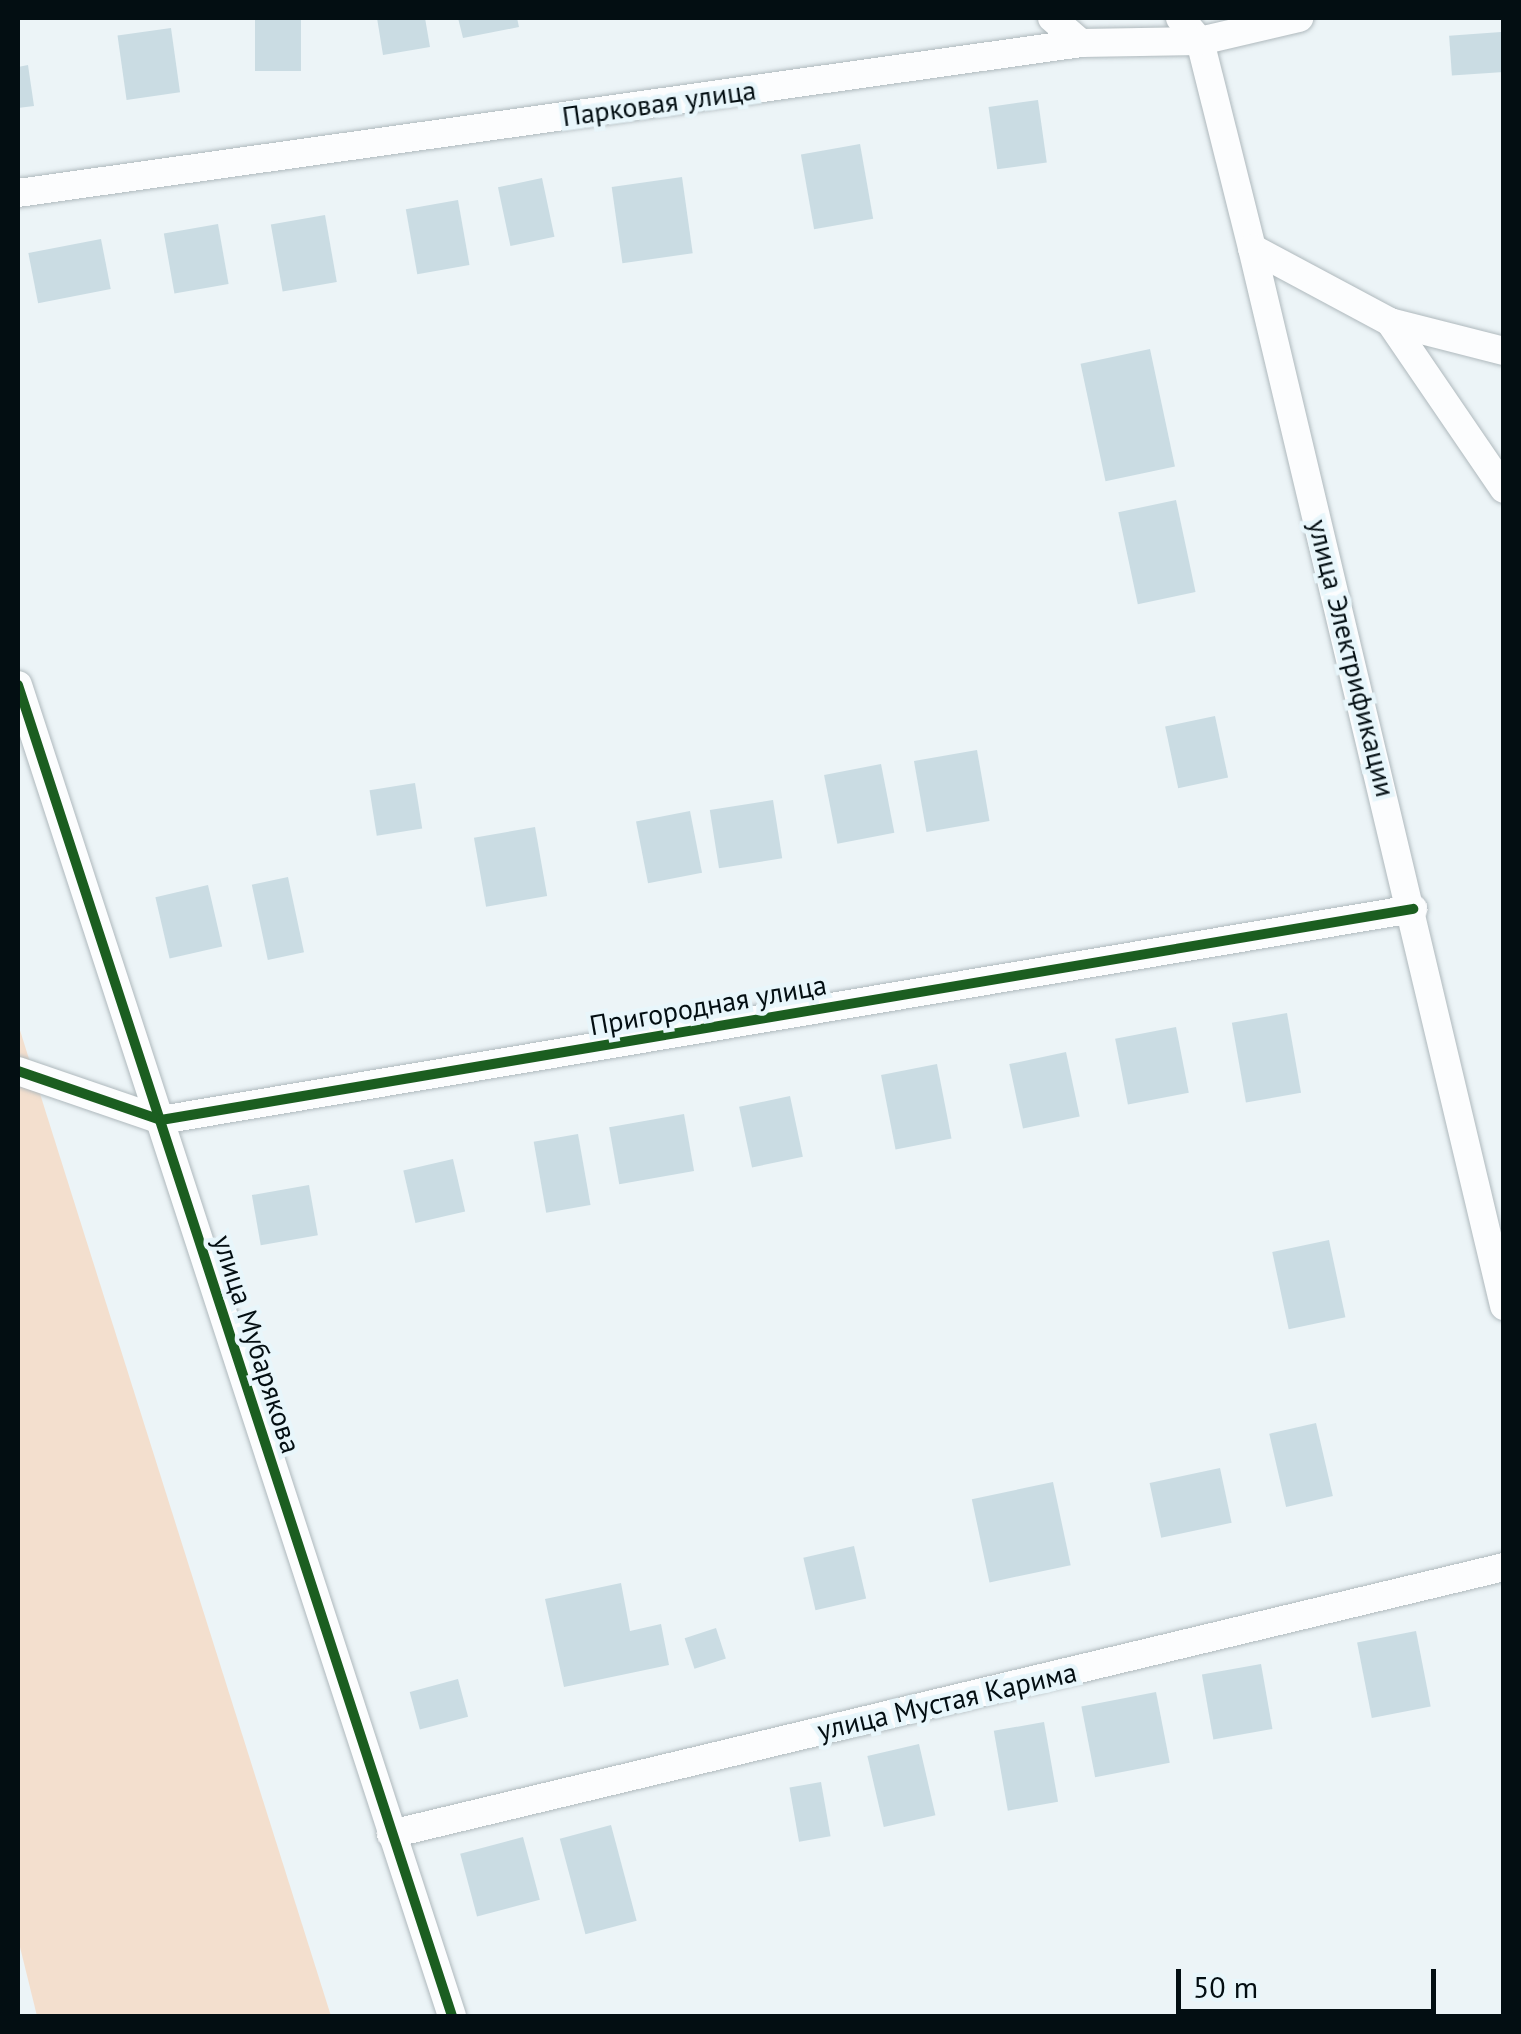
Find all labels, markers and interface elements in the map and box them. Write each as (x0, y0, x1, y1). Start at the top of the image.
street label: Парковая улица (560, 73, 758, 133)
street label: улица Электрификации (1301, 516, 1403, 800)
street label: Пригородная улица (587, 968, 829, 1042)
street label: улица Мубарякова (206, 1231, 308, 1457)
street label: улица Мустая Карима (814, 1655, 1080, 1747)
scale bar (1181, 1949, 1441, 2011)
text: 50 m (1193, 1967, 1258, 2006)

